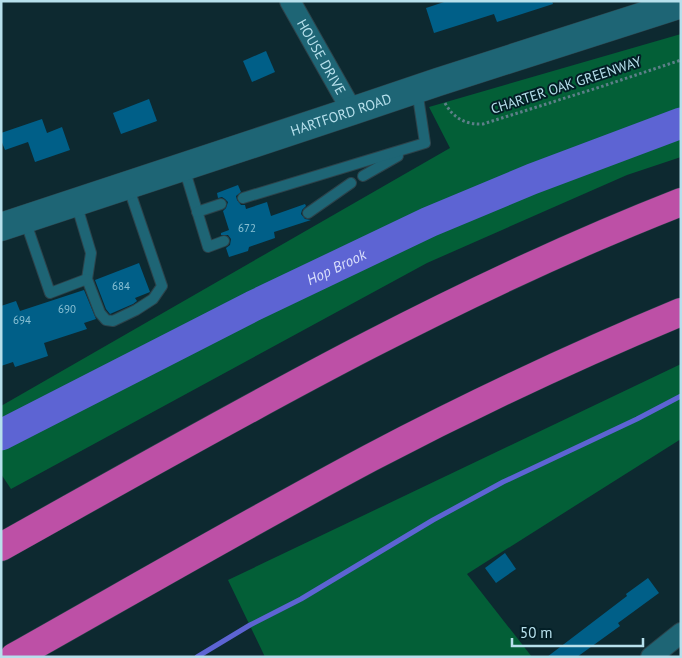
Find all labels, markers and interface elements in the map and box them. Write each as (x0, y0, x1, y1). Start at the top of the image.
street label: HOUSE DRIVE (293, 16, 350, 98)
street label: CHARTER OAK GREENWAY (488, 52, 644, 118)
street label: HARTFORD ROAD (288, 89, 394, 140)
house number: 672 (238, 221, 256, 235)
water label: Hop Brook (303, 244, 370, 289)
house number: 684 (112, 279, 130, 293)
house number: 690 (58, 302, 76, 316)
house number: 694 (13, 313, 31, 327)
scale bar (512, 616, 643, 648)
text: 50 m (520, 623, 553, 642)

